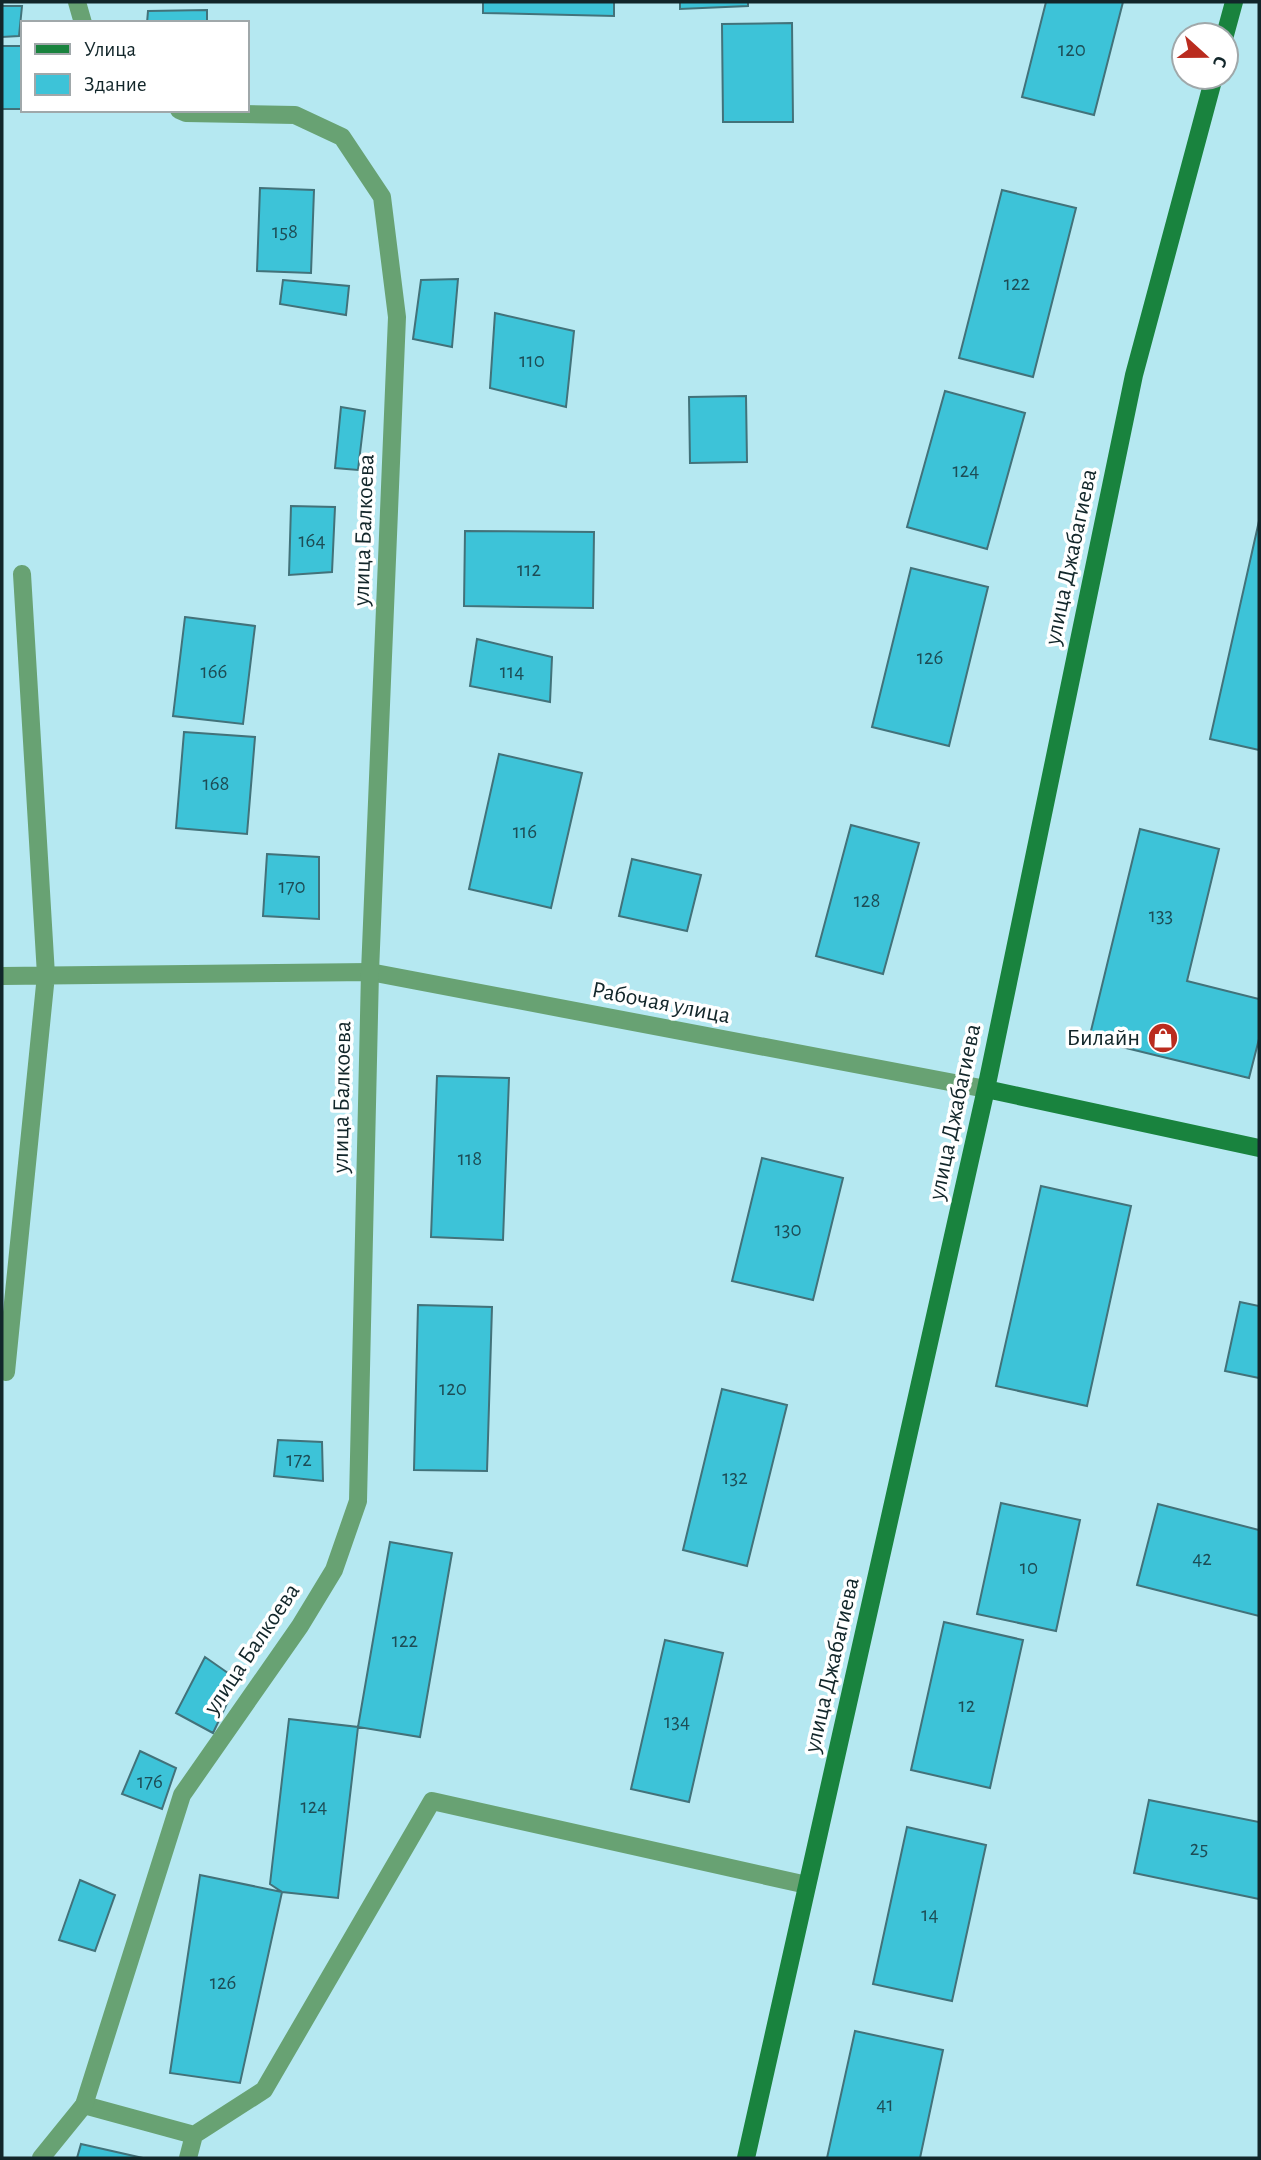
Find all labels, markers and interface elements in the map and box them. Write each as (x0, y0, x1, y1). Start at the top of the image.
legend (21, 21, 248, 112)
north arrow (1170, 21, 1240, 91)
text: Улица (84, 39, 137, 60)
house number: 120 (1058, 39, 1086, 60)
text: С (1209, 53, 1230, 70)
text: Здание (84, 74, 147, 95)
house number: 158 (272, 221, 298, 242)
house number: 122 (1004, 273, 1030, 294)
house number: 110 (519, 350, 545, 371)
street label: улица Балкоева (349, 454, 379, 607)
house number: 124 (953, 460, 979, 481)
street label: улица Джабагиева (1040, 467, 1101, 648)
house number: 164 (298, 530, 326, 551)
house number: 112 (517, 559, 541, 580)
house number: 126 (917, 647, 943, 668)
house number: 166 (201, 661, 227, 682)
house number: 114 (500, 661, 524, 682)
house number: 168 (202, 773, 230, 794)
house number: 116 (513, 821, 537, 842)
house number: 170 (278, 876, 306, 897)
house number: 128 (854, 890, 880, 911)
house number: 133 (1149, 905, 1173, 926)
street label: Рабочая улица (590, 978, 732, 1028)
street label: улица Балкоева (329, 1021, 355, 1174)
shop icon: Билайн (1146, 1021, 1180, 1055)
street label: улица Джабагиева (924, 1022, 985, 1203)
place label: Билайн (1067, 1026, 1140, 1050)
house number: 118 (458, 1148, 482, 1169)
house number: 130 (775, 1219, 801, 1240)
house number: 120 (439, 1378, 467, 1399)
house number: 172 (286, 1449, 312, 1470)
house number: 132 (722, 1467, 748, 1488)
house number: 42 (1192, 1548, 1212, 1569)
house number: 10 (1020, 1557, 1038, 1578)
street label: улица Джабагиева (800, 1575, 864, 1756)
street label: улица Балкоева (199, 1579, 305, 1720)
house number: 122 (392, 1630, 418, 1651)
house number: 12 (959, 1695, 975, 1716)
house number: 134 (664, 1711, 690, 1732)
house number: 176 (137, 1771, 163, 1792)
house number: 124 (301, 1796, 327, 1817)
house number: 25 (1190, 1838, 1208, 1859)
house number: 14 (921, 1904, 939, 1925)
house number: 126 (210, 1972, 236, 1993)
house number: 41 (876, 2094, 894, 2115)

